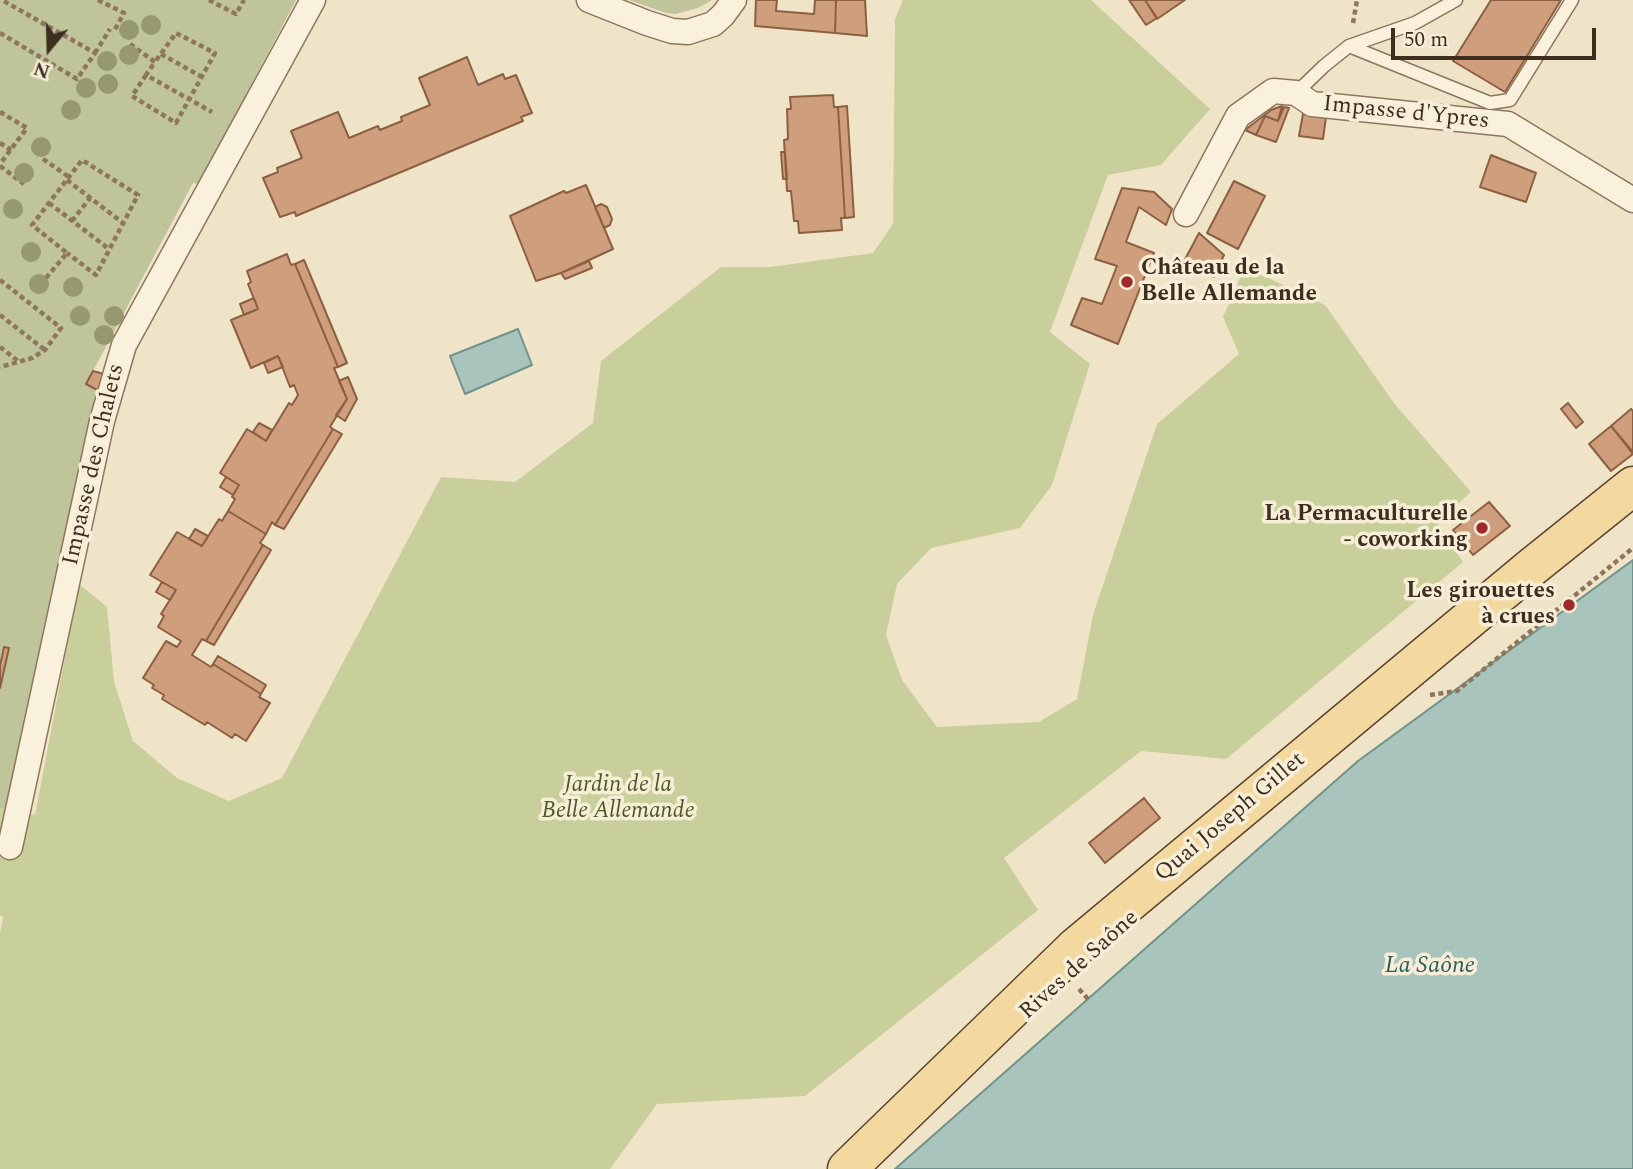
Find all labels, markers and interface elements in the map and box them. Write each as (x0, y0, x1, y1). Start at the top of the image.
north arrow (14, 14, 84, 84)
scale bar (1395, 14, 1600, 58)
text: 50 m (1404, 24, 1448, 56)
text: N (30, 53, 54, 86)
street label: Impasse d'Ypres (1322, 92, 1490, 136)
place label: Château de la Belle Allemande (1141, 255, 1317, 309)
marker: Château de la Belle Allemande (1119, 274, 1135, 290)
street label: Impasse des Chalets (58, 361, 132, 569)
place label: La Permaculturelle - coworking (1264, 501, 1468, 555)
marker: La Permaculturelle - coworking (1474, 520, 1490, 536)
place label: Les girouettes à crues (1406, 578, 1555, 632)
marker: Les girouettes à crues (1561, 597, 1577, 613)
street label: Quai Joseph Gillet (1150, 747, 1312, 889)
park label: Jardin de la Belle Allemande (541, 772, 695, 826)
street label: Rives de Saône (1015, 905, 1145, 1027)
water label: La Saône (1385, 953, 1475, 981)

